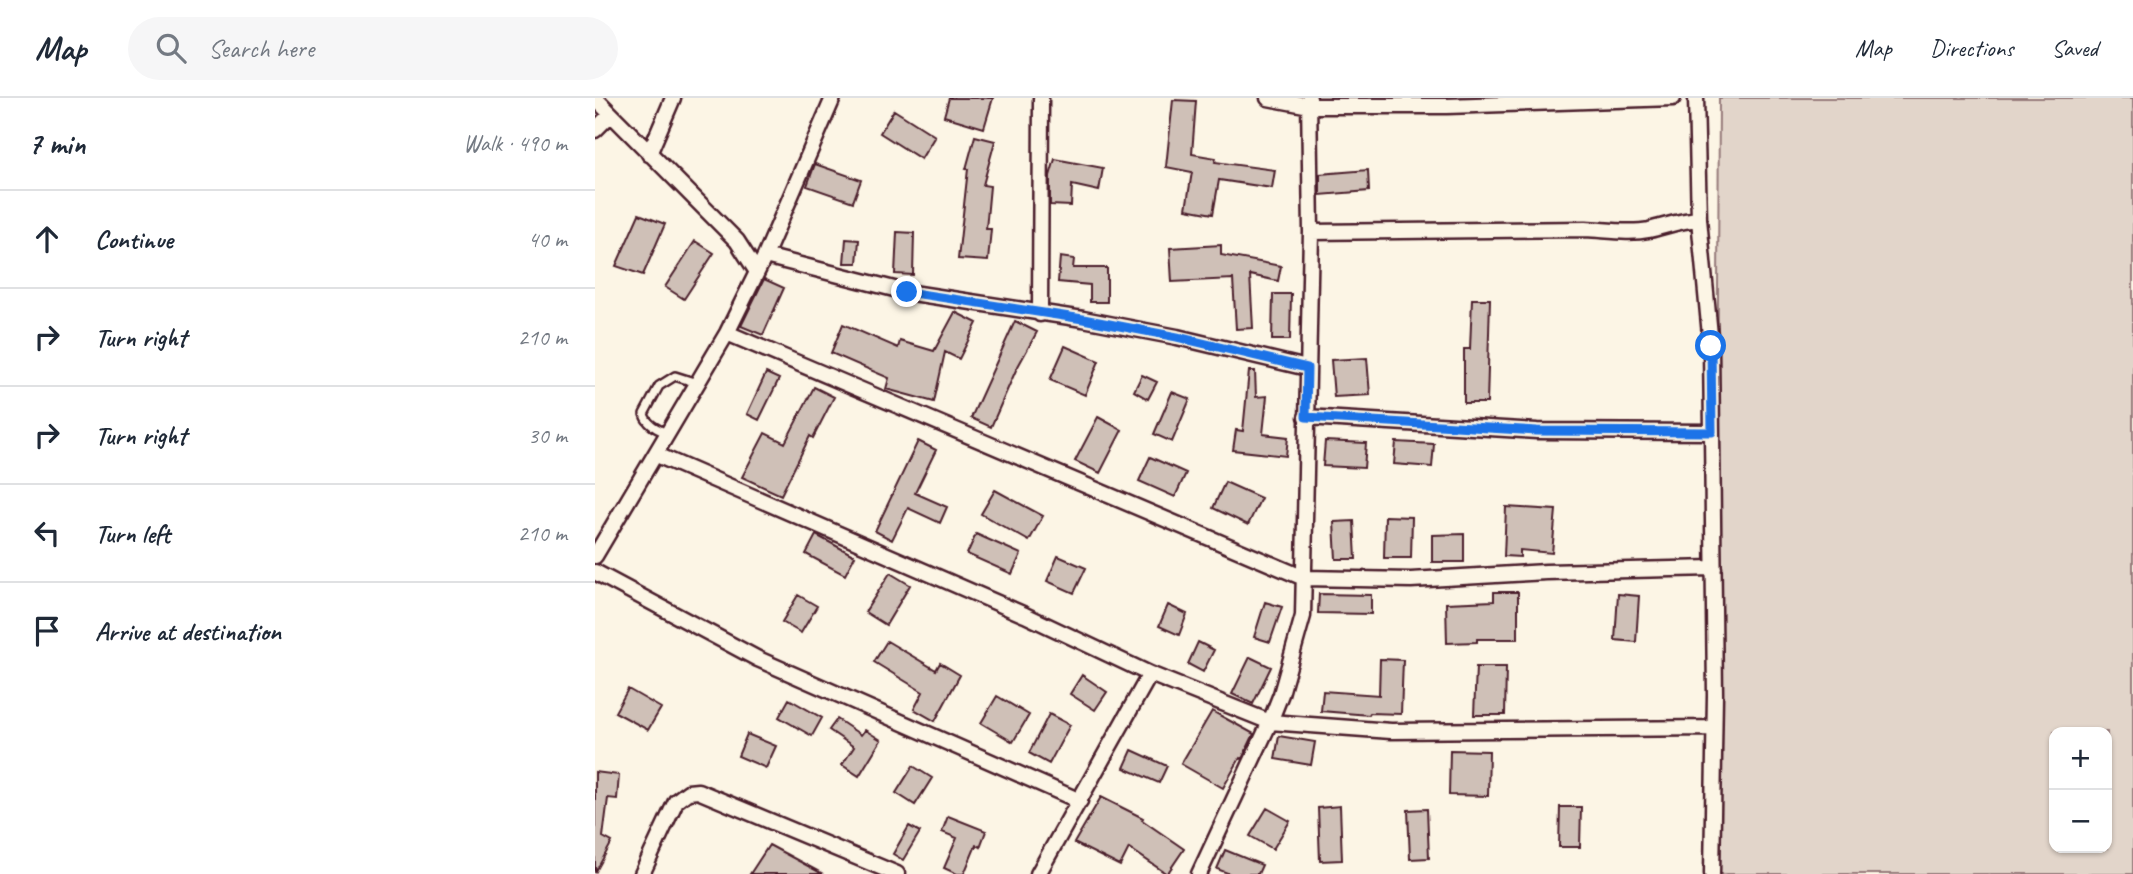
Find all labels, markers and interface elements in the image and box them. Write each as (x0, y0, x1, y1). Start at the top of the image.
search box (128, 17, 618, 80)
text: Map (35, 27, 86, 69)
icon: search (152, 29, 190, 67)
text: Search here (208, 32, 314, 65)
text: Map (1855, 33, 1892, 63)
text: Directions (1930, 33, 2013, 63)
text: Saved (2051, 33, 2098, 63)
text: 7 min (28, 125, 85, 163)
text: Walk · 490 m (463, 129, 567, 158)
icon: ahead (28, 220, 66, 258)
text: Continue (95, 223, 173, 256)
text: 40 m (528, 225, 567, 254)
route end (891, 276, 922, 307)
icon: right (28, 318, 66, 356)
text: Turn right (95, 321, 186, 354)
text: 210 m (518, 323, 567, 352)
route start (1695, 330, 1726, 361)
icon: right (28, 416, 66, 454)
text: Turn right (95, 419, 186, 452)
text: 30 m (528, 421, 567, 450)
icon: left (28, 514, 66, 552)
text: Turn left (95, 517, 170, 550)
text: 210 m (518, 519, 567, 548)
icon: arrive (28, 612, 66, 650)
text: Arrive at destination (95, 615, 281, 648)
map controls (2049, 727, 2112, 853)
button: + (2049, 727, 2112, 790)
button: − (2049, 790, 2112, 853)

